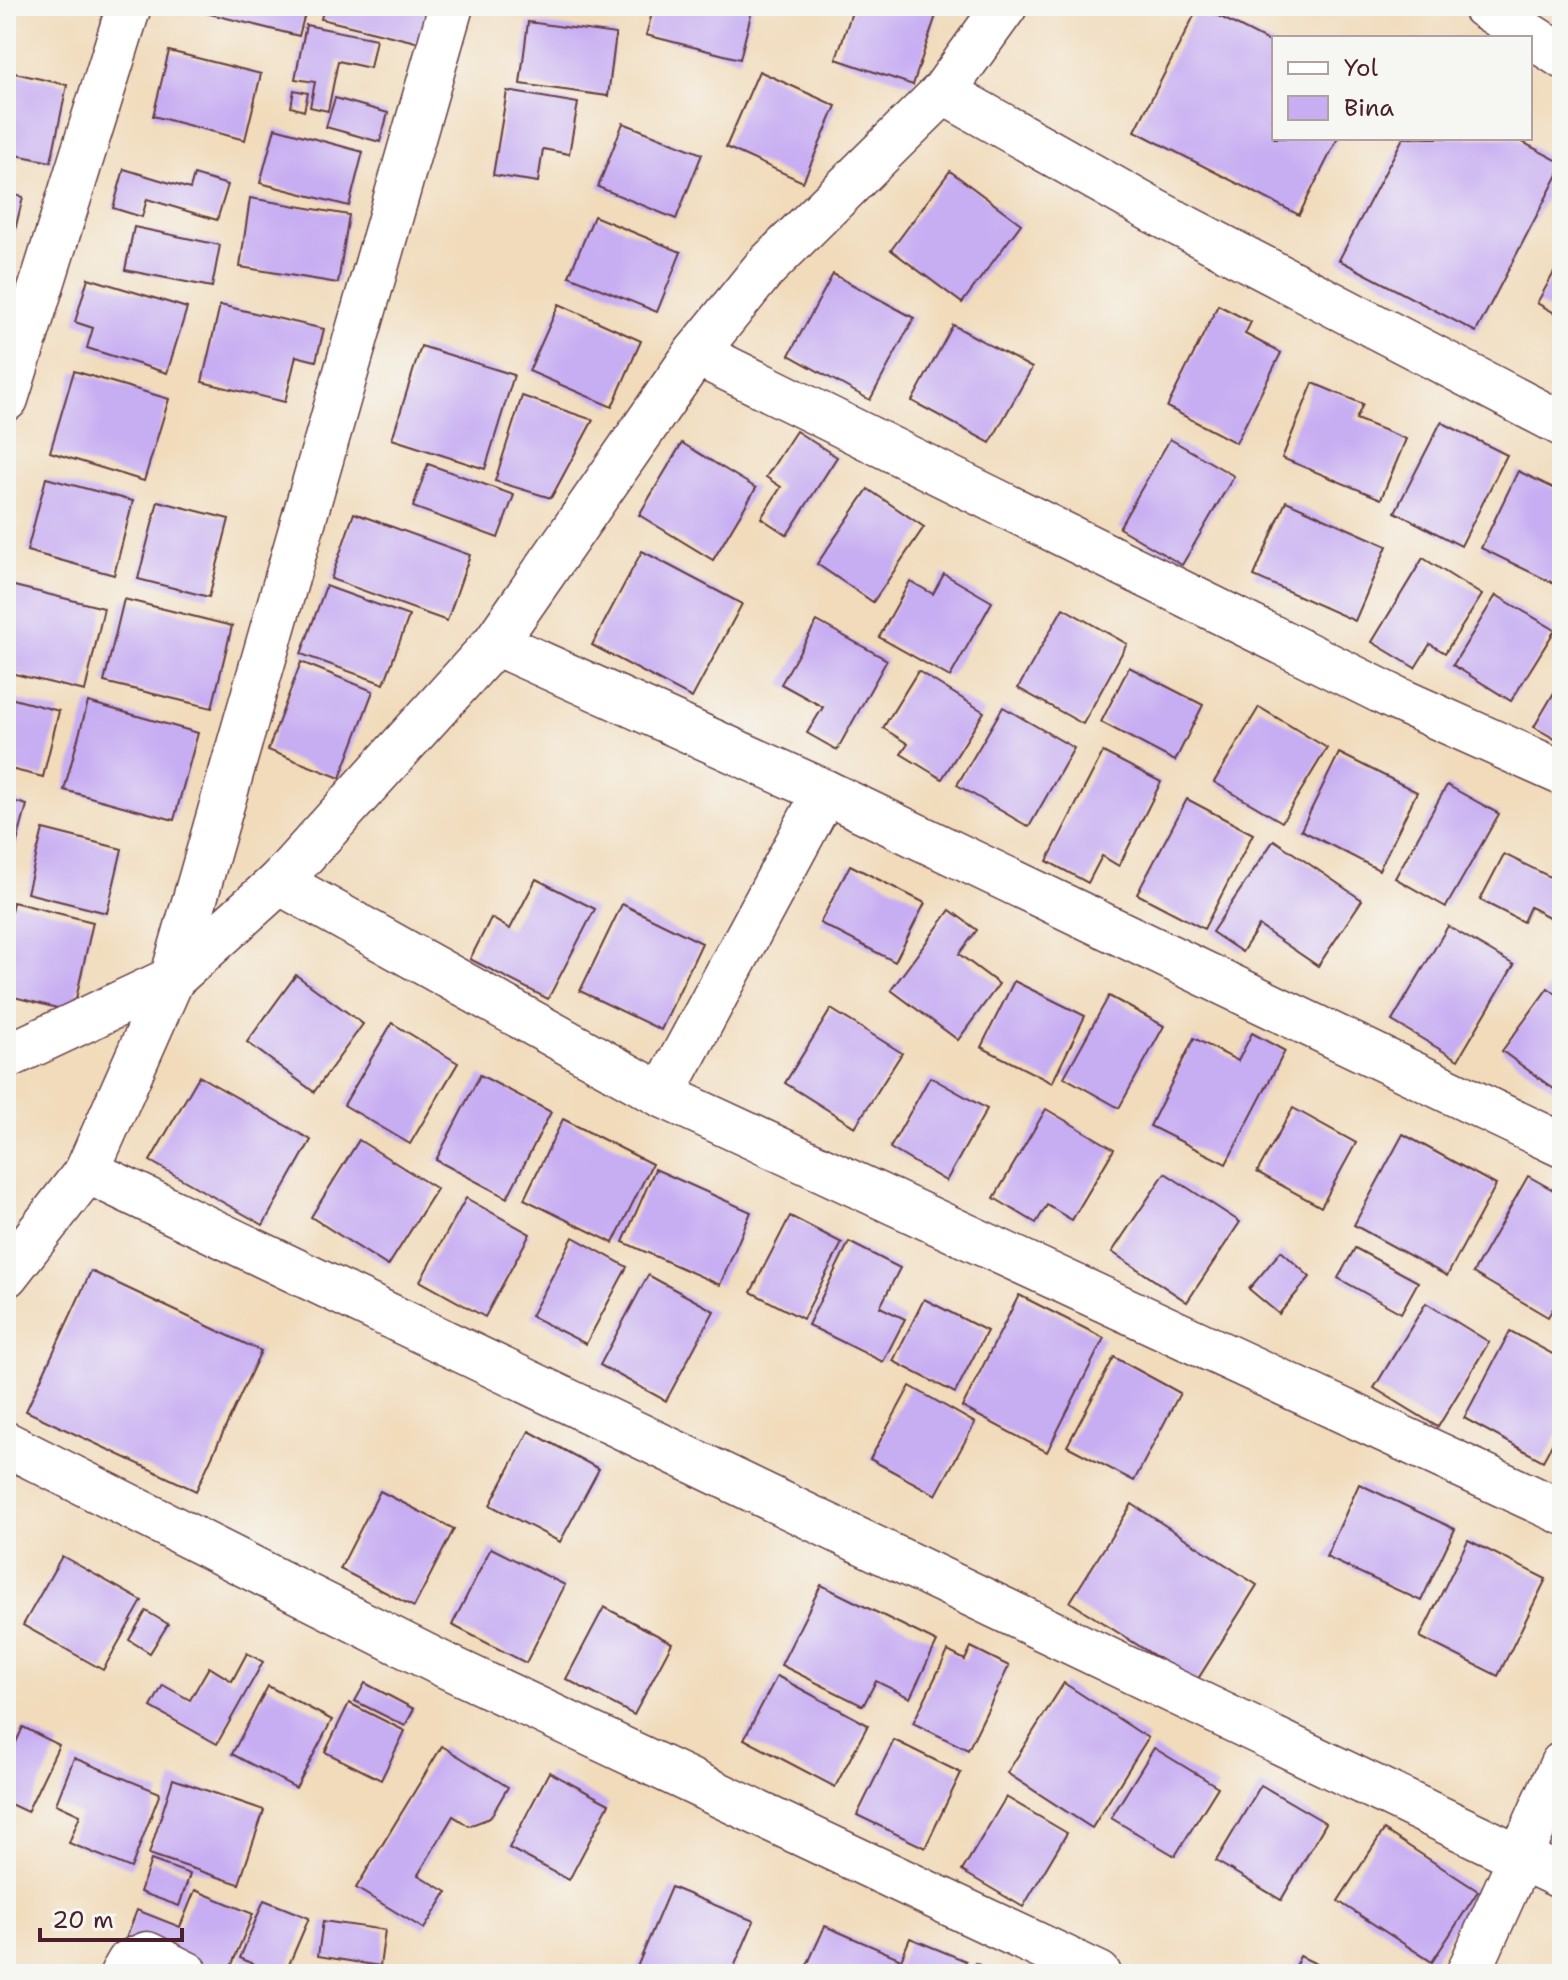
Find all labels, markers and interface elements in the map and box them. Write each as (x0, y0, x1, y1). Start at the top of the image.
legend (1272, 36, 1532, 140)
text: Yol (1344, 52, 1379, 84)
text: Bina (1344, 92, 1394, 124)
scale bar (40, 1892, 182, 1942)
text: 20 m (52, 1904, 114, 1936)

